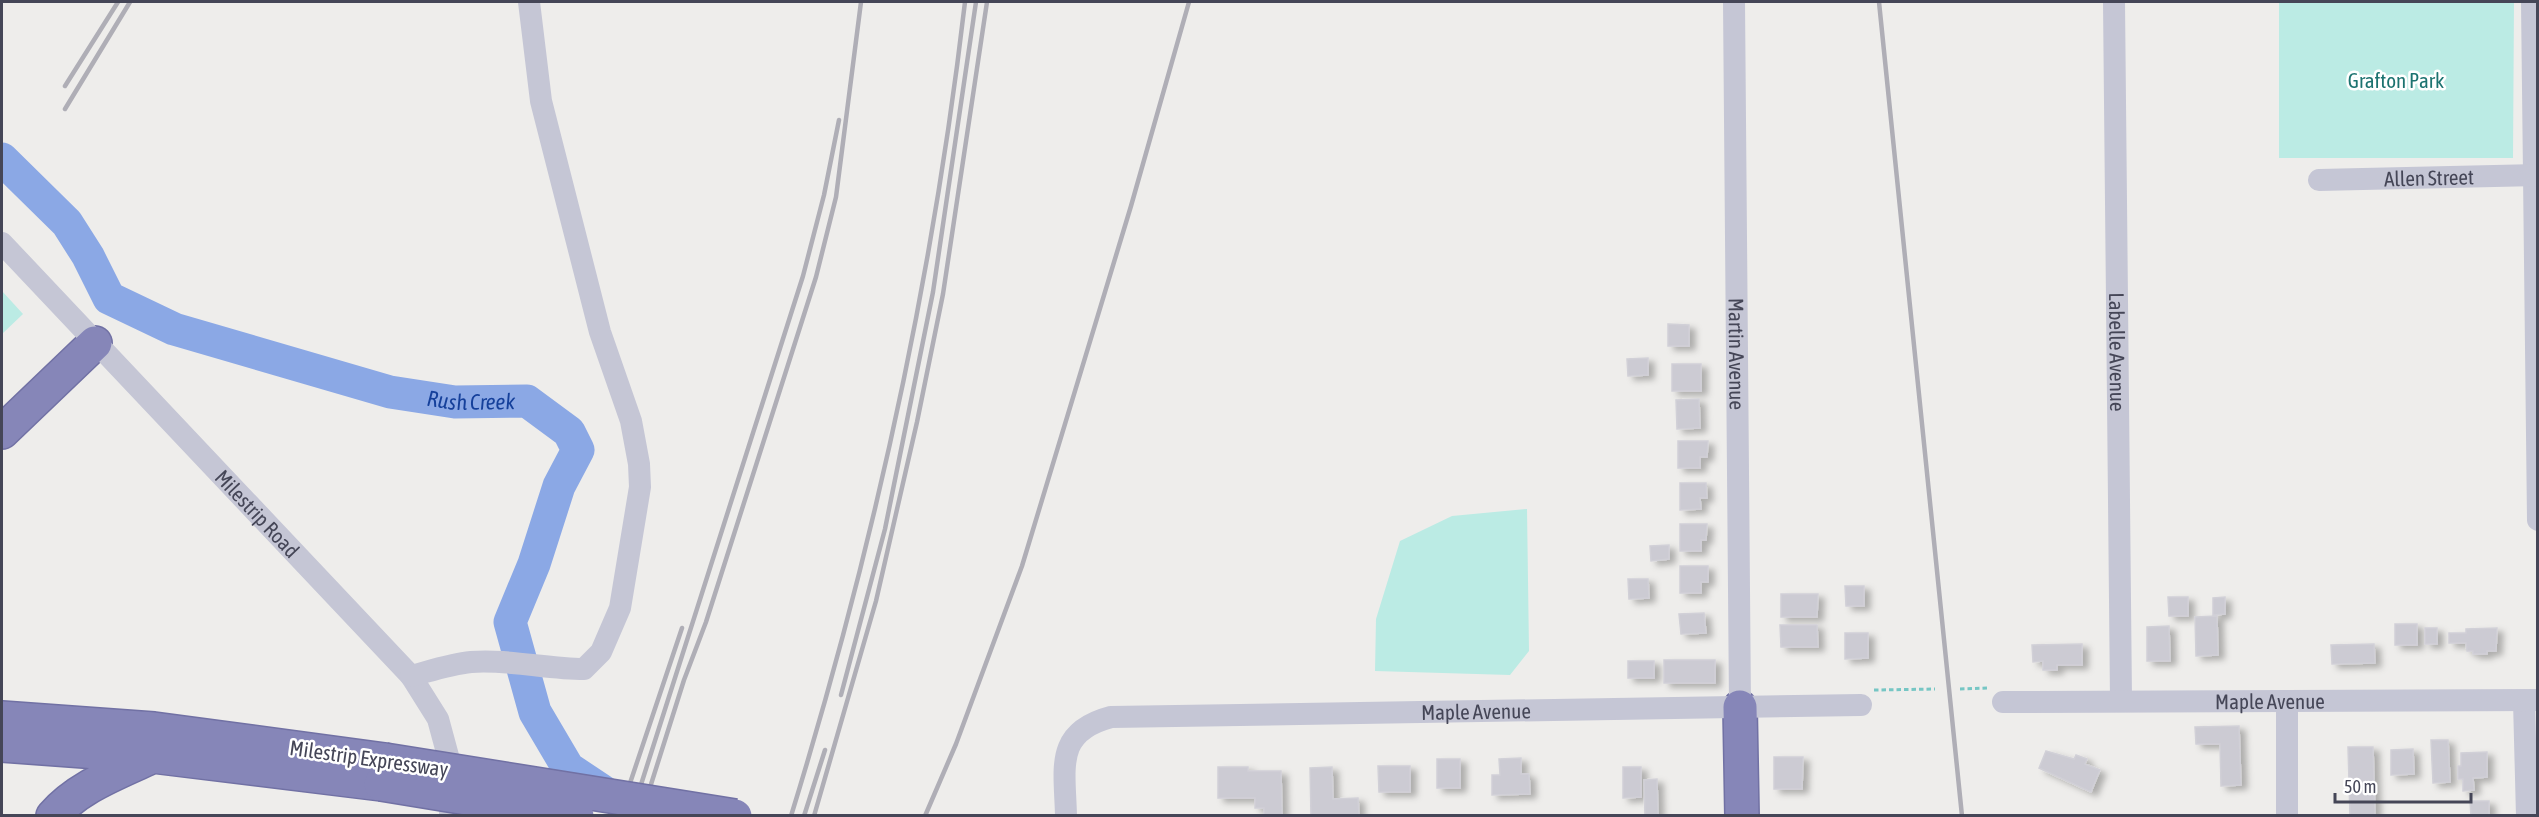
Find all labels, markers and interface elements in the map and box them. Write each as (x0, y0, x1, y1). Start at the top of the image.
park label: Grafton Park (2348, 68, 2444, 92)
street label: Allen Street (2384, 164, 2474, 191)
street label: Labelle Avenue (2105, 292, 2130, 412)
street label: Martin Avenue (1725, 298, 1749, 410)
water label: Rush Creek (425, 385, 515, 415)
street label: Milestrip Road (210, 465, 304, 562)
street label: Maple Avenue (2215, 689, 2325, 713)
street label: Maple Avenue (1421, 698, 1531, 724)
street label: Milestrip Expressway (288, 735, 450, 781)
scale bar (2335, 766, 2472, 804)
text: 50 m (2344, 776, 2376, 797)

